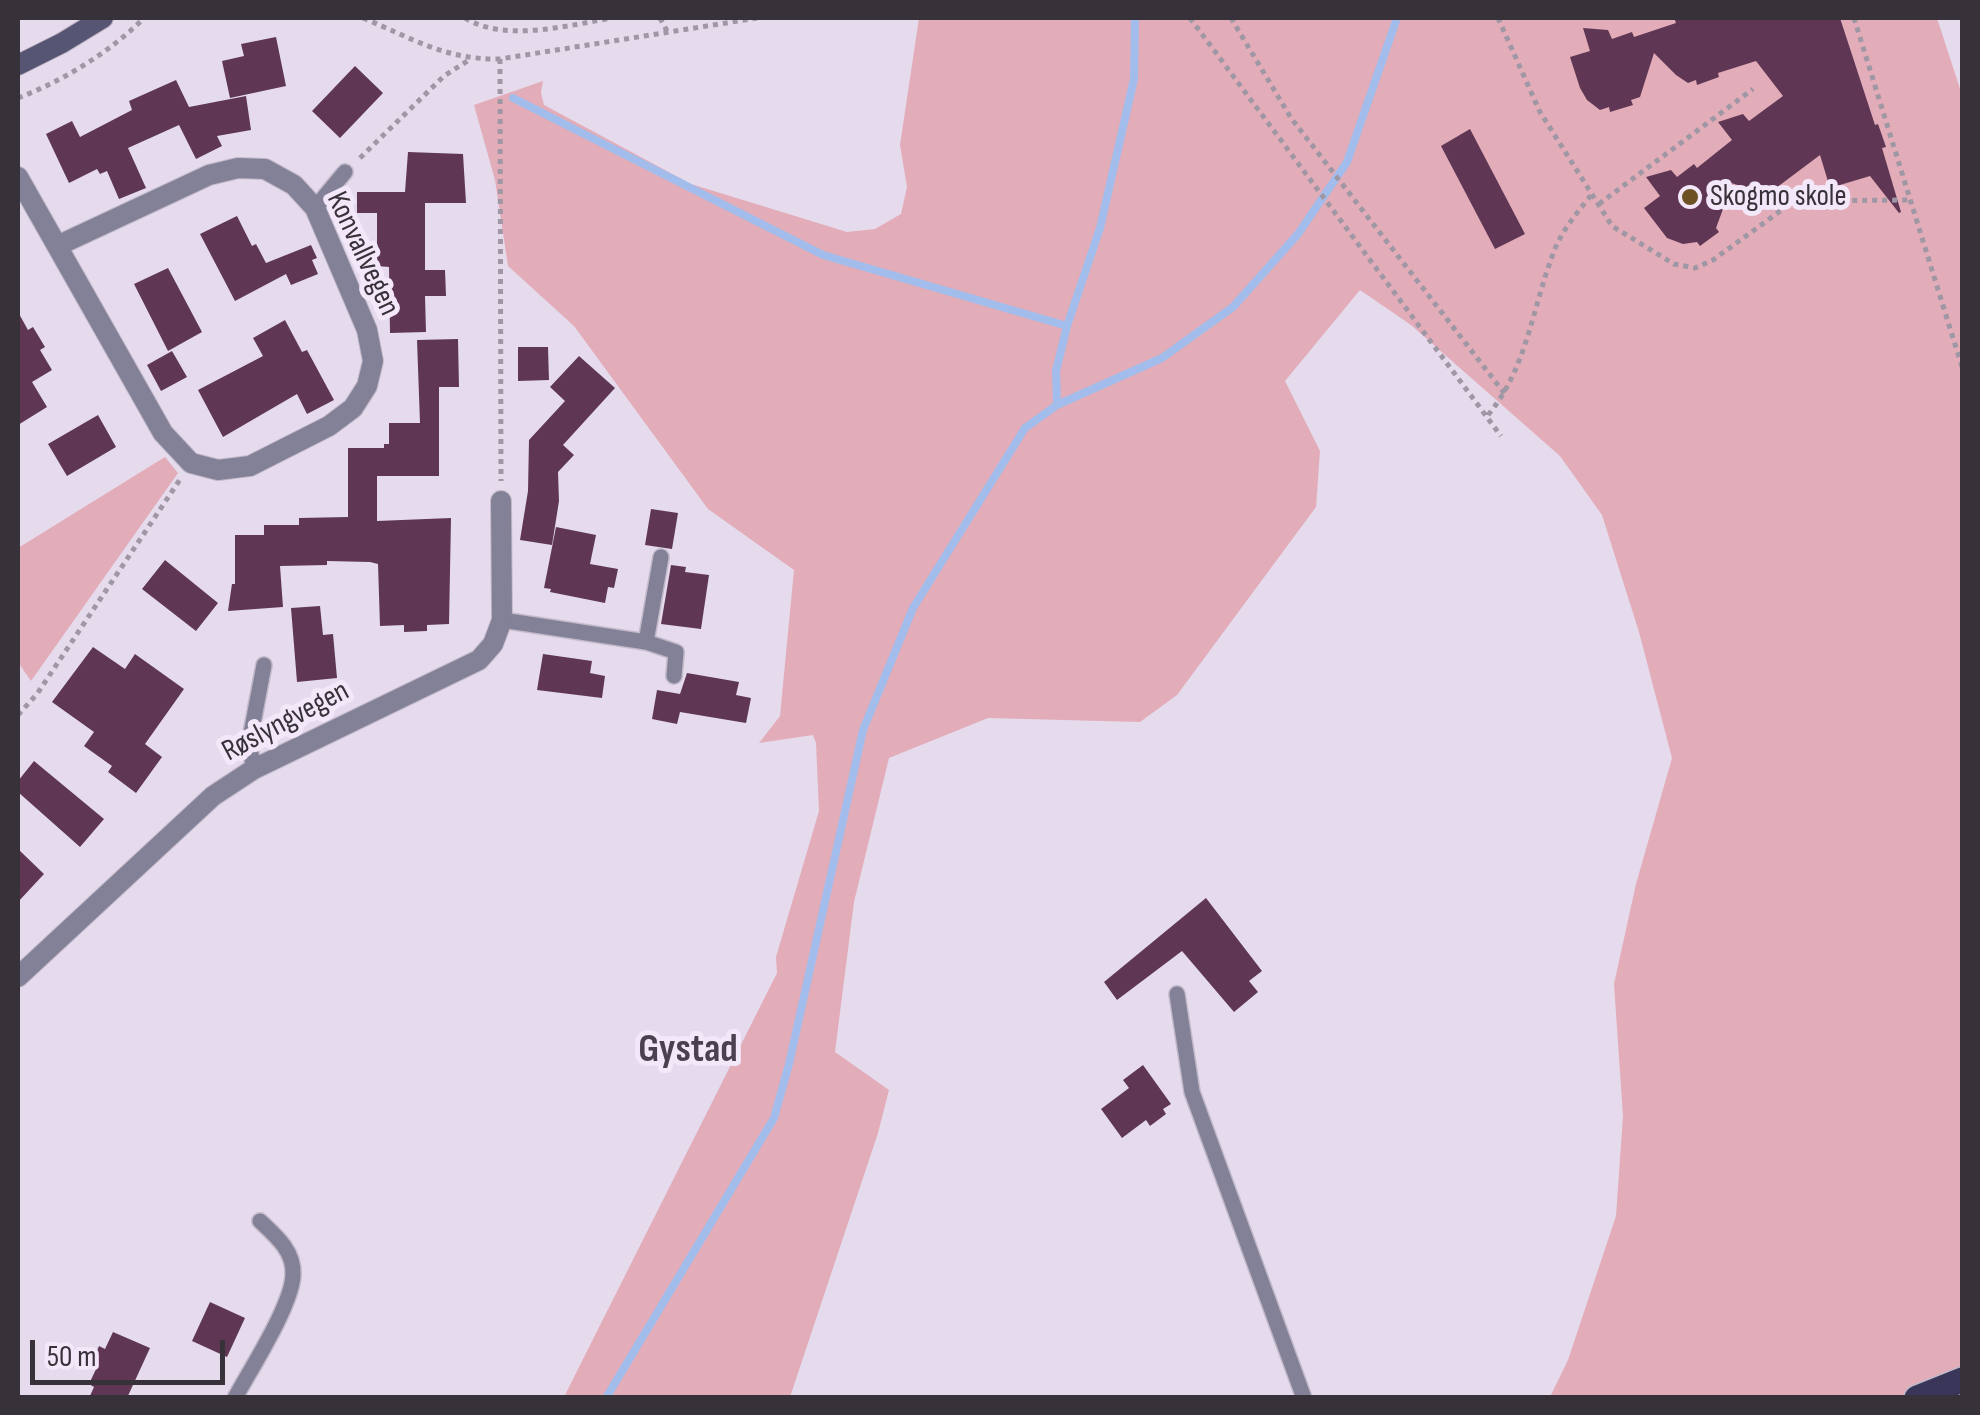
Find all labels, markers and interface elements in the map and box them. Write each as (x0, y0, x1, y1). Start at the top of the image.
place label: Skogmo skole (1710, 179, 1846, 215)
street label: Konvallvegen (318, 186, 406, 322)
marker: Skogmo skole (1679, 186, 1701, 208)
street label: Røslyngvegen (216, 674, 356, 770)
district label: Gystad (638, 1027, 738, 1075)
scale bar (35, 1320, 230, 1382)
text: 50 m (47, 1339, 96, 1375)

